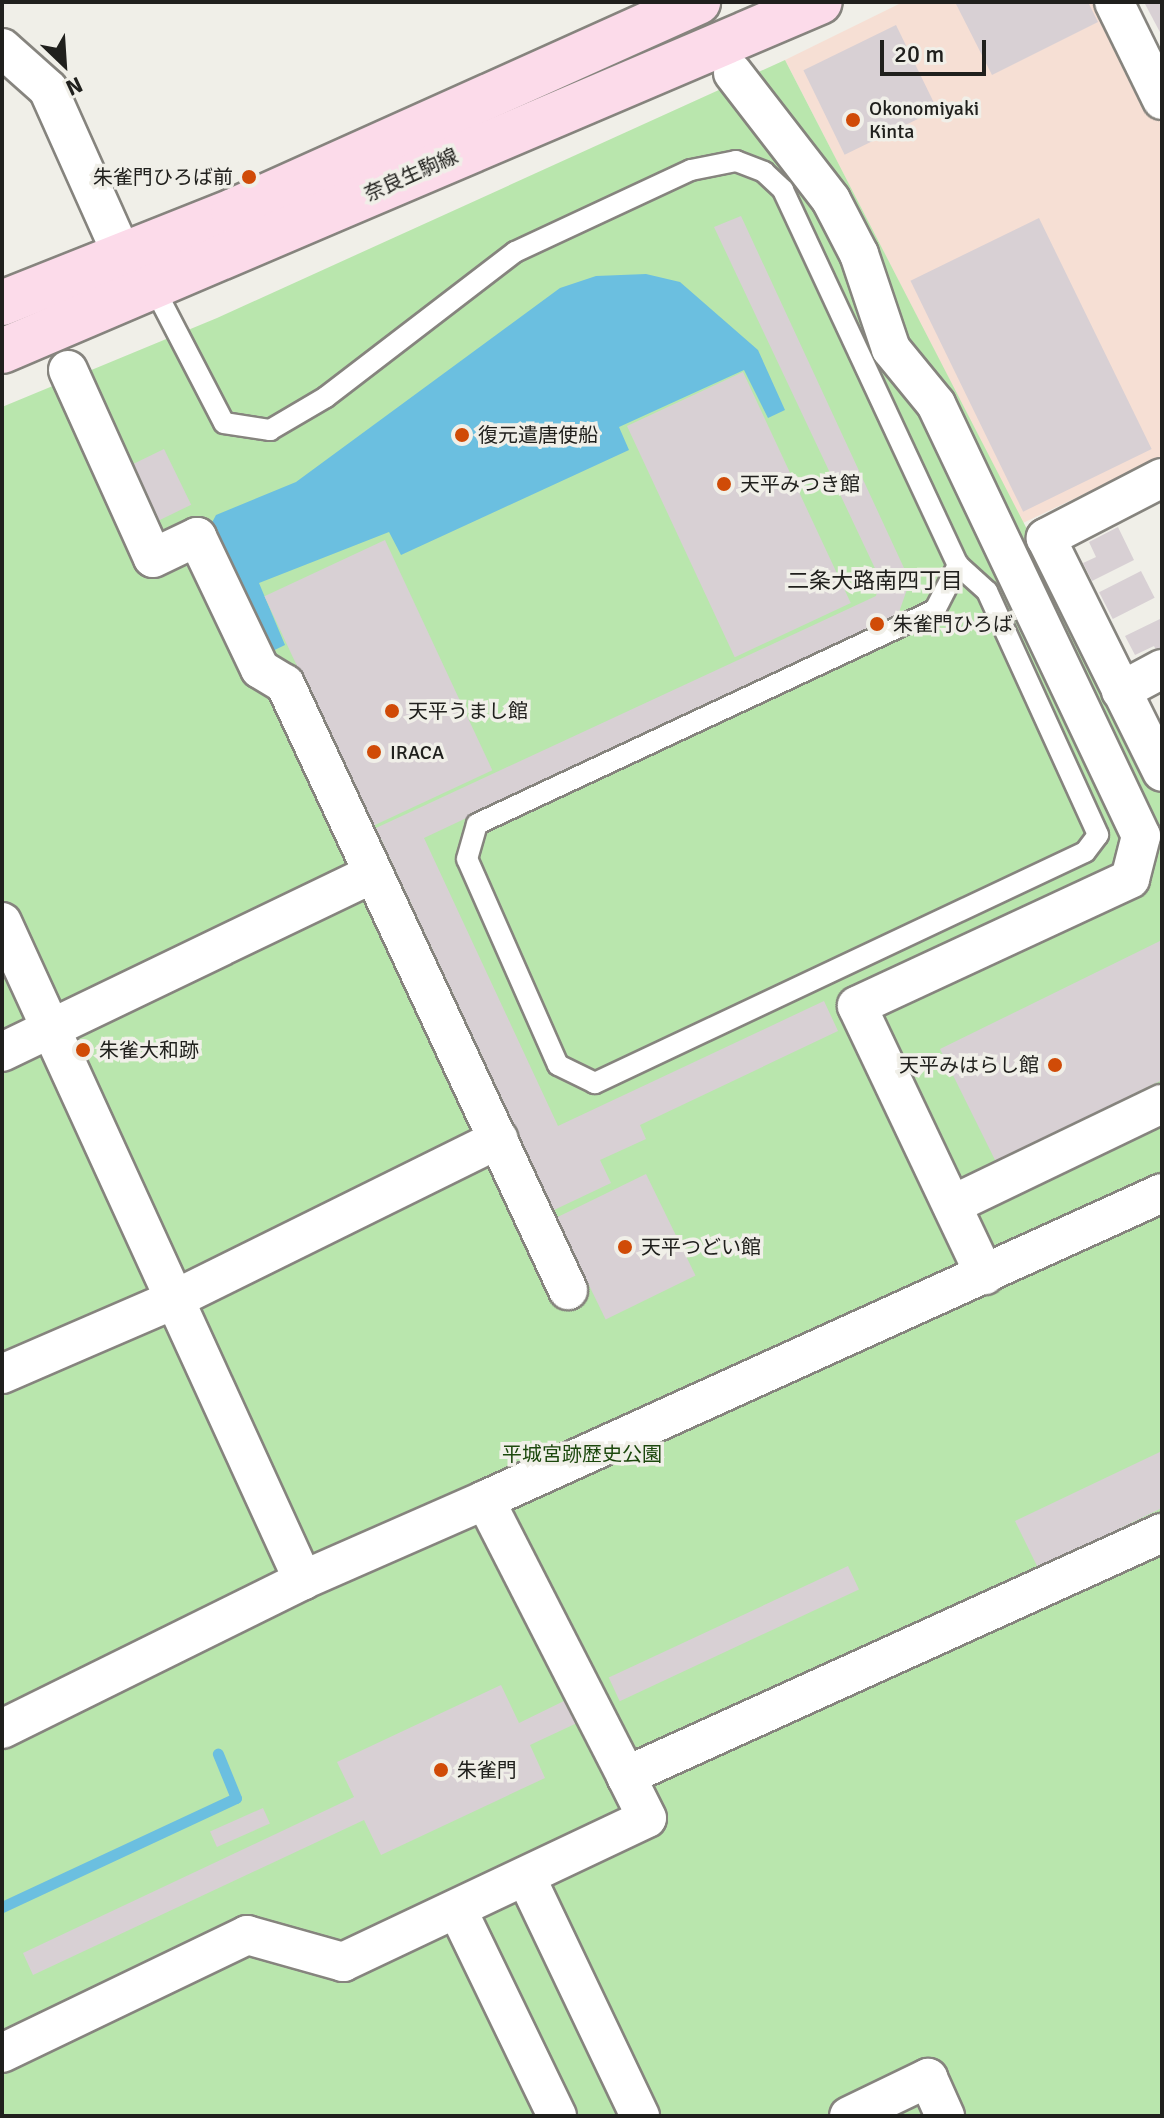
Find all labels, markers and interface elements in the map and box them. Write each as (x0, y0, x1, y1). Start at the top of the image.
north arrow (24, 24, 104, 104)
scale bar (884, 24, 990, 74)
text: 20 m (894, 39, 944, 69)
text: N (62, 71, 87, 102)
place label: Okonomiyaki Kinta (869, 96, 979, 143)
marker: Okonomiyaki Kinta (844, 111, 862, 129)
street label: 奈良生駒線 (360, 144, 462, 206)
place label: 朱雀門ひろば前 (93, 165, 233, 189)
marker: 朱雀門ひろば前 (240, 168, 258, 186)
place label: 復元遣唐使船 (478, 423, 598, 447)
marker: 復元遣唐使船 (453, 426, 471, 444)
place label: 天平みつき館 (740, 472, 860, 496)
marker: 天平みつき館 (715, 475, 733, 493)
district label: 二条大路南四丁目 (787, 568, 963, 594)
place label: 朱雀門ひろば (893, 612, 1013, 636)
marker: 朱雀門ひろば (868, 615, 886, 633)
place label: 天平うまし館 (408, 699, 528, 723)
marker: 天平うまし館 (383, 702, 401, 720)
place label: IRACA (390, 740, 444, 764)
marker: IRACA (365, 743, 383, 761)
place label: 朱雀大和跡 (99, 1038, 199, 1062)
marker: 朱雀大和跡 (74, 1041, 92, 1059)
place label: 天平みはらし館 (899, 1053, 1039, 1077)
marker: 天平みはらし館 (1046, 1056, 1064, 1074)
place label: 天平つどい館 (641, 1235, 761, 1259)
marker: 天平つどい館 (616, 1238, 634, 1256)
park label: 平城宮跡歴史公園 (502, 1442, 662, 1466)
place label: 朱雀門 (457, 1758, 517, 1782)
marker: 朱雀門 (432, 1761, 450, 1779)

